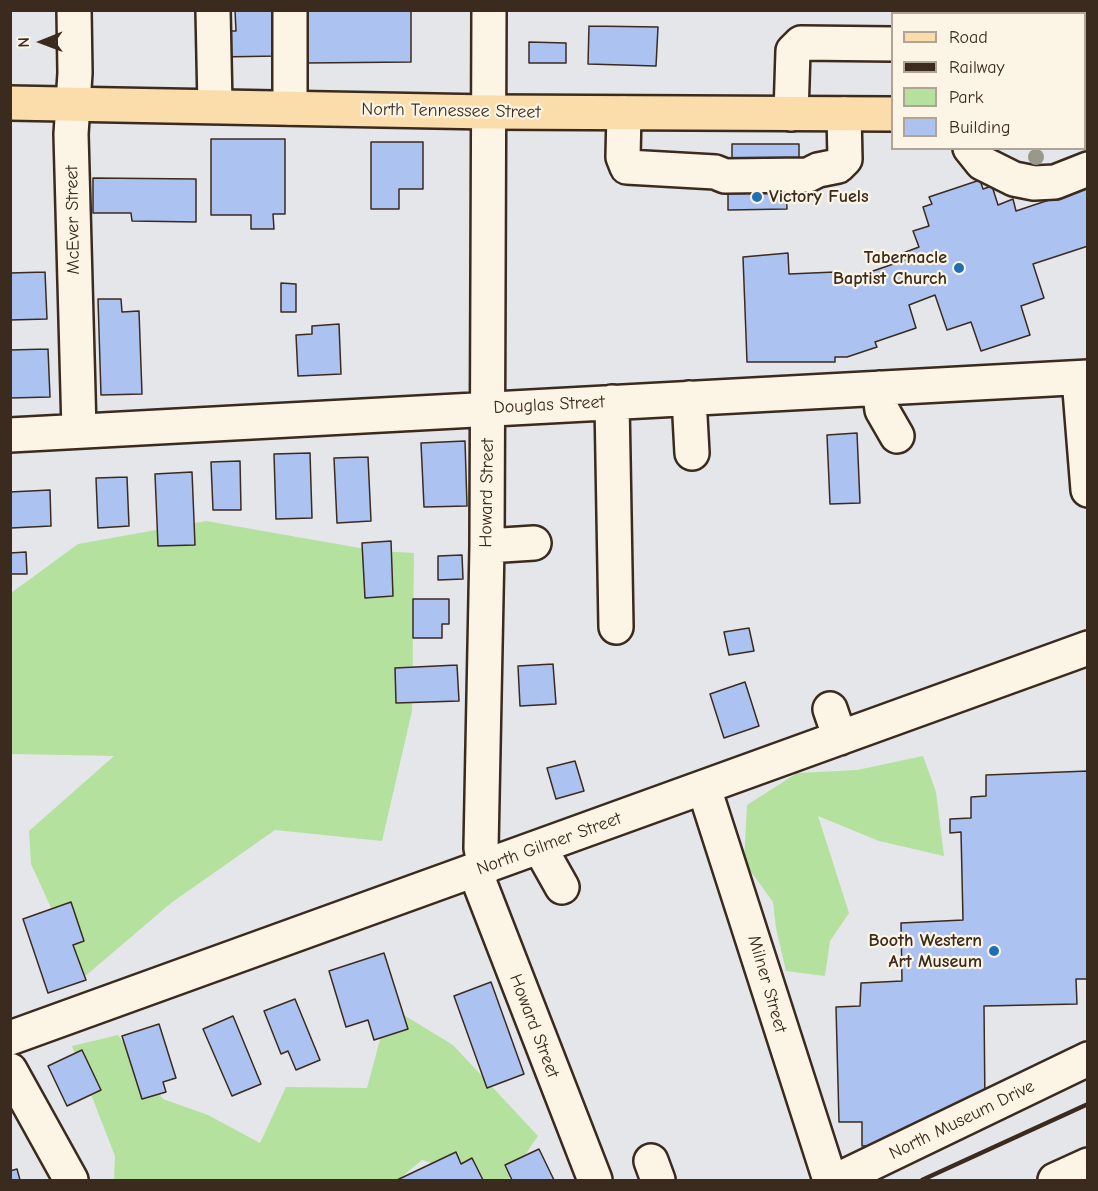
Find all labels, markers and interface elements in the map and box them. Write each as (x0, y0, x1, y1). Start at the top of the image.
north arrow (12, 12, 72, 72)
legend (891, 12, 1086, 150)
text: Road (949, 27, 988, 48)
text: N (15, 37, 33, 48)
text: Railway (949, 57, 1005, 78)
text: Park (949, 87, 983, 108)
street label: North Tennessee Street (361, 99, 541, 123)
text: Building (949, 117, 1011, 138)
street label: McEver Street (61, 165, 85, 275)
place label: Victory Fuels (769, 186, 869, 208)
marker: Victory Fuels (750, 190, 764, 204)
place label: Tabernacle Baptist Church (833, 247, 947, 290)
marker: Tabernacle Baptist Church (952, 261, 966, 275)
street label: Douglas Street (493, 391, 605, 419)
street label: Howard Street (475, 438, 499, 548)
street label: North Gilmer Street (474, 808, 624, 880)
place label: Booth Western Art Museum (868, 930, 982, 972)
street label: Milner Street (743, 933, 791, 1035)
marker: Booth Western Art Museum (987, 944, 1001, 958)
street label: Howard Street (504, 971, 564, 1081)
street label: North Museum Drive (886, 1075, 1038, 1165)

